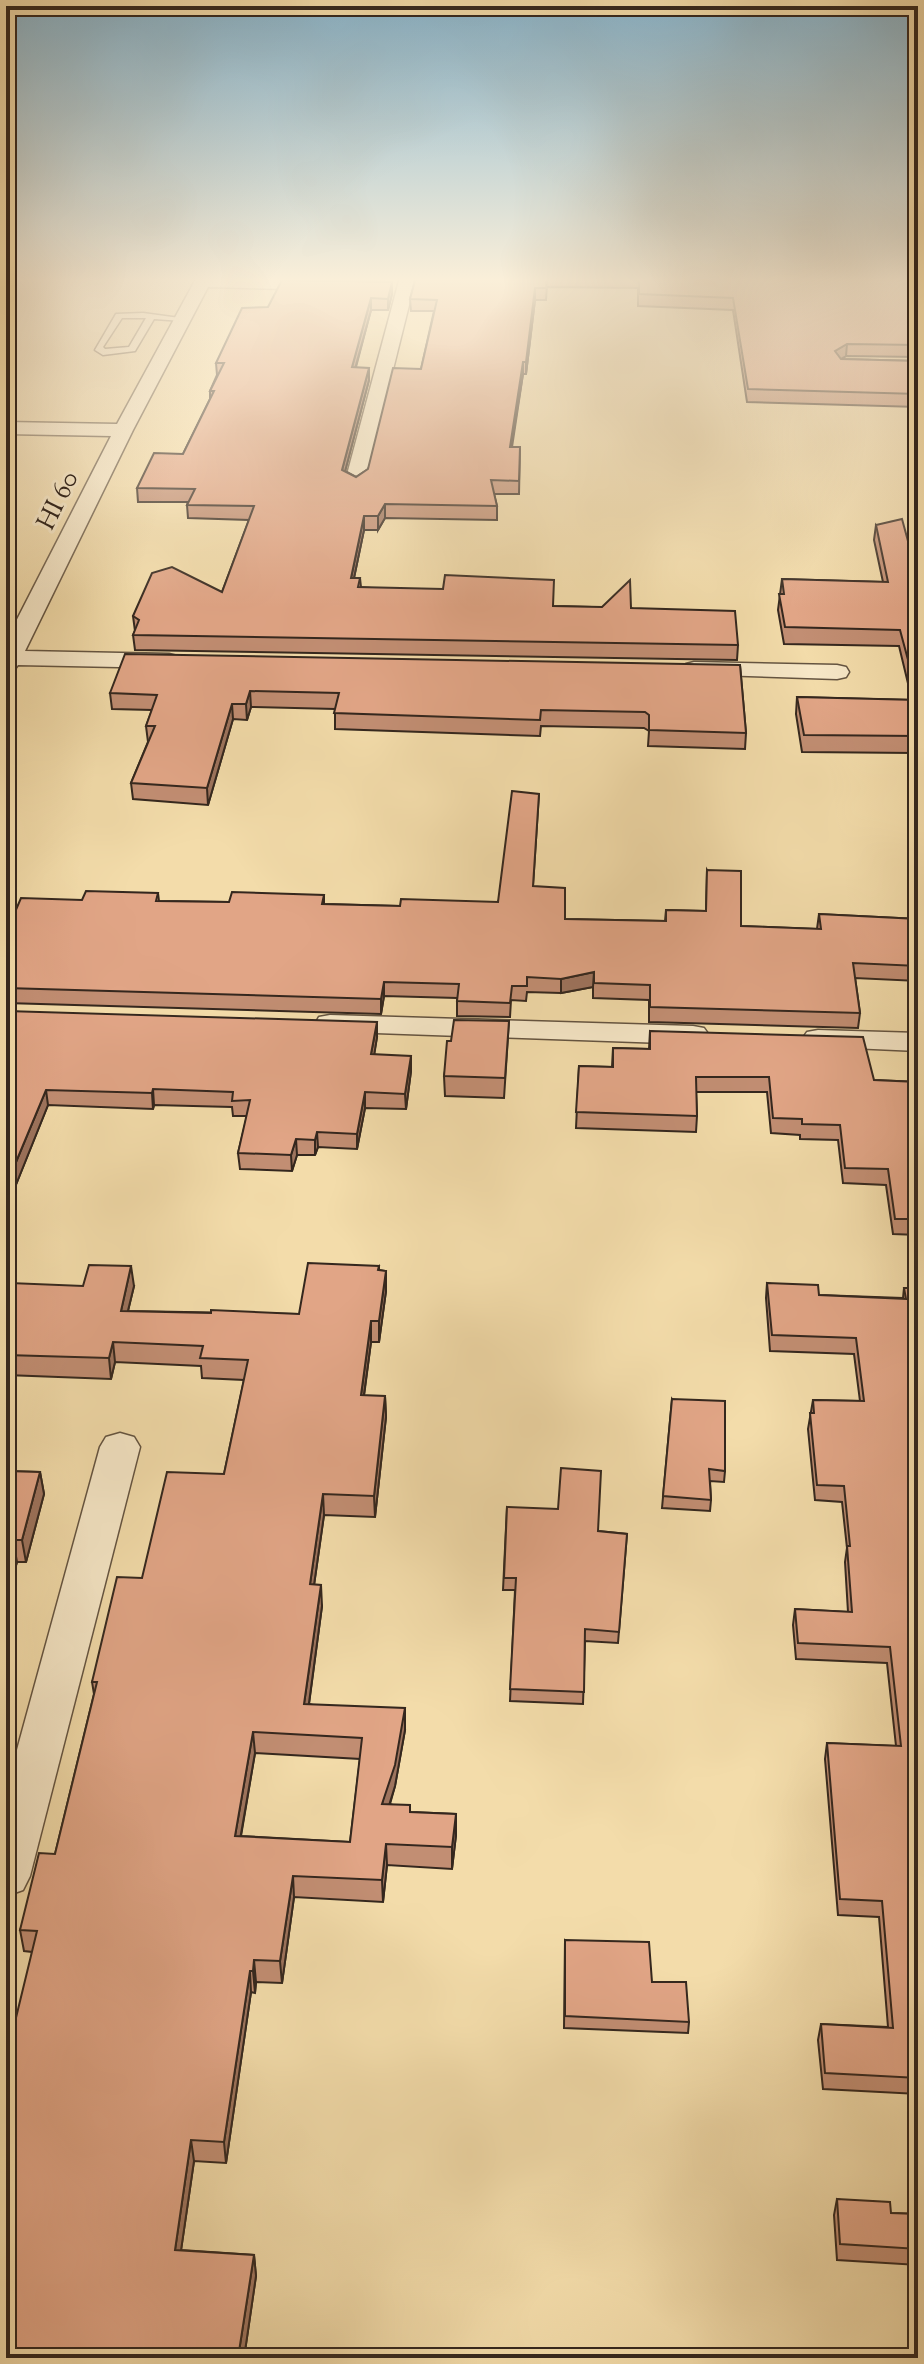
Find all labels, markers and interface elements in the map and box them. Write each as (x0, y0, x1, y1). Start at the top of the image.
street label: HI 60 (29, 465, 89, 537)

